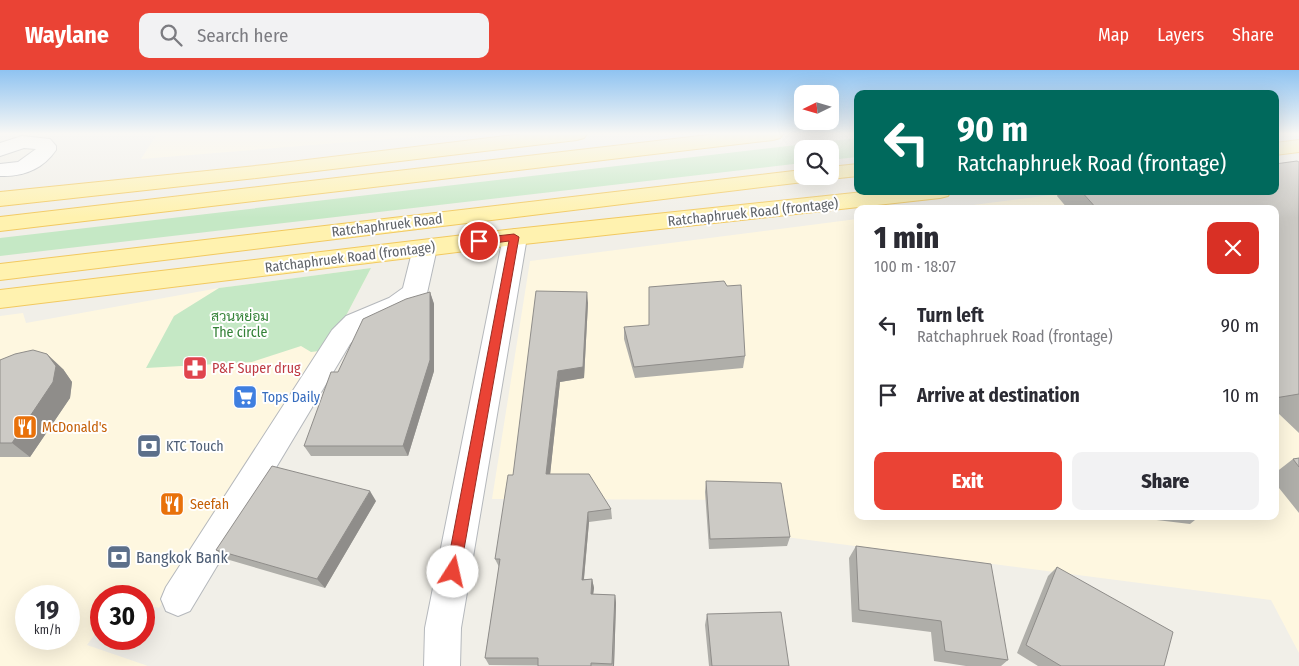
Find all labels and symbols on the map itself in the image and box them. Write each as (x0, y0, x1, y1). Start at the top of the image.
north arrow (794, 85, 839, 130)
street label: Ratchaphruek Road (frontage) (667, 195, 839, 230)
street label: Ratchaphruek Road (331, 210, 444, 241)
pin (458, 220, 500, 262)
street label: Ratchaphruek Road (frontage) (264, 239, 436, 276)
park label: สวนหย่อม The circle (211, 308, 269, 341)
pharmacy icon: P&F Super drug (182, 355, 208, 381)
place label: P&F Super drug (212, 360, 301, 377)
supermarket icon: Tops Daily (232, 384, 258, 410)
place label: Tops Daily (262, 389, 321, 406)
restaurant icon: McDonald's (12, 414, 38, 440)
place label: McDonald's (42, 419, 107, 436)
bank icon: KTC Touch (136, 433, 162, 459)
place label: KTC Touch (166, 438, 224, 455)
restaurant icon: Seefah (159, 491, 185, 517)
place label: Seefah (190, 496, 229, 513)
bank icon: Bangkok Bank (106, 544, 132, 570)
position arrow (426, 545, 478, 597)
place label: Bangkok Bank (136, 548, 229, 567)
speed limit sign: 30 (90, 585, 155, 650)

